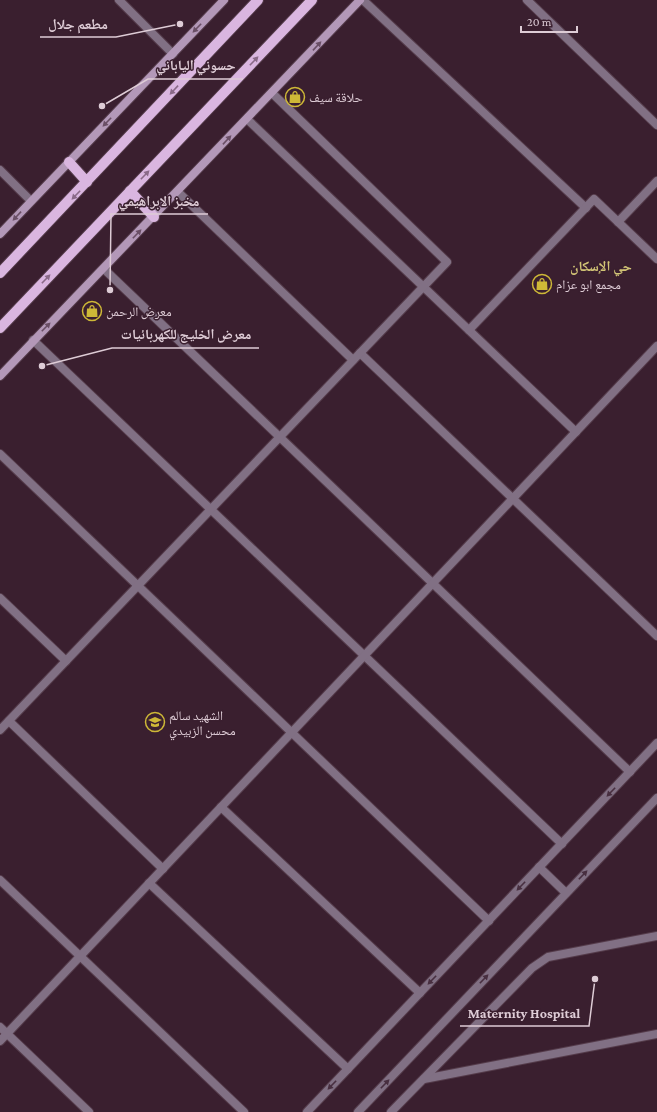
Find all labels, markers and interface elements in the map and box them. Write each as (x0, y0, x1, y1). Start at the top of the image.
scale bar (521, 8, 577, 34)
callout: مطعم جلال (40, 11, 116, 37)
text: 20 m (527, 15, 552, 29)
text: مطعم جلال (48, 16, 108, 34)
one-way arrow (193, 23, 202, 33)
one-way arrow (312, 41, 321, 51)
callout: حسوني الياباني (148, 53, 243, 79)
one-way arrow (249, 56, 259, 66)
text: حسوني الياباني (156, 57, 236, 76)
one-way arrow (170, 85, 179, 95)
shop icon: حلاقة سيف (284, 86, 306, 108)
place label: حلاقة سيف (309, 90, 363, 105)
one-way arrow (102, 117, 112, 127)
one-way arrow (222, 135, 232, 145)
one-way arrow (140, 170, 150, 180)
callout: مخبز الابراهيمي (111, 188, 208, 214)
one-way arrow (71, 190, 81, 200)
text: مخبز الابراهيمي (119, 193, 199, 212)
one-way arrow (13, 211, 22, 220)
one-way arrow (132, 229, 142, 239)
district label: حي الإسكان (570, 258, 632, 277)
shop icon: مجمع ابو عزام (531, 273, 553, 295)
one-way arrow (41, 275, 50, 284)
place label: مجمع ابو عزام (556, 277, 621, 294)
shop icon: معرض الرحمن (81, 300, 103, 322)
place label: معرض الرحمن (106, 304, 172, 320)
one-way arrow (41, 322, 51, 332)
callout: معرض الخليج للكهربائيات (112, 322, 259, 348)
text: معرض الخليج للكهربائيات (121, 326, 251, 343)
place label: الشهيد سالم محسن الزبيدي (169, 708, 236, 741)
school or university icon: الشهيد سالم محسن الزبيدي (144, 711, 166, 733)
one-way arrow (606, 787, 616, 797)
one-way arrow (578, 870, 588, 880)
one-way arrow (517, 881, 526, 891)
one-way arrow (479, 975, 488, 984)
one-way arrow (428, 976, 437, 985)
callout: Maternity Hospital (460, 1000, 589, 1026)
text: Maternity Hospital (468, 1005, 580, 1021)
one-way arrow (380, 1079, 389, 1089)
one-way arrow (328, 1080, 337, 1090)

